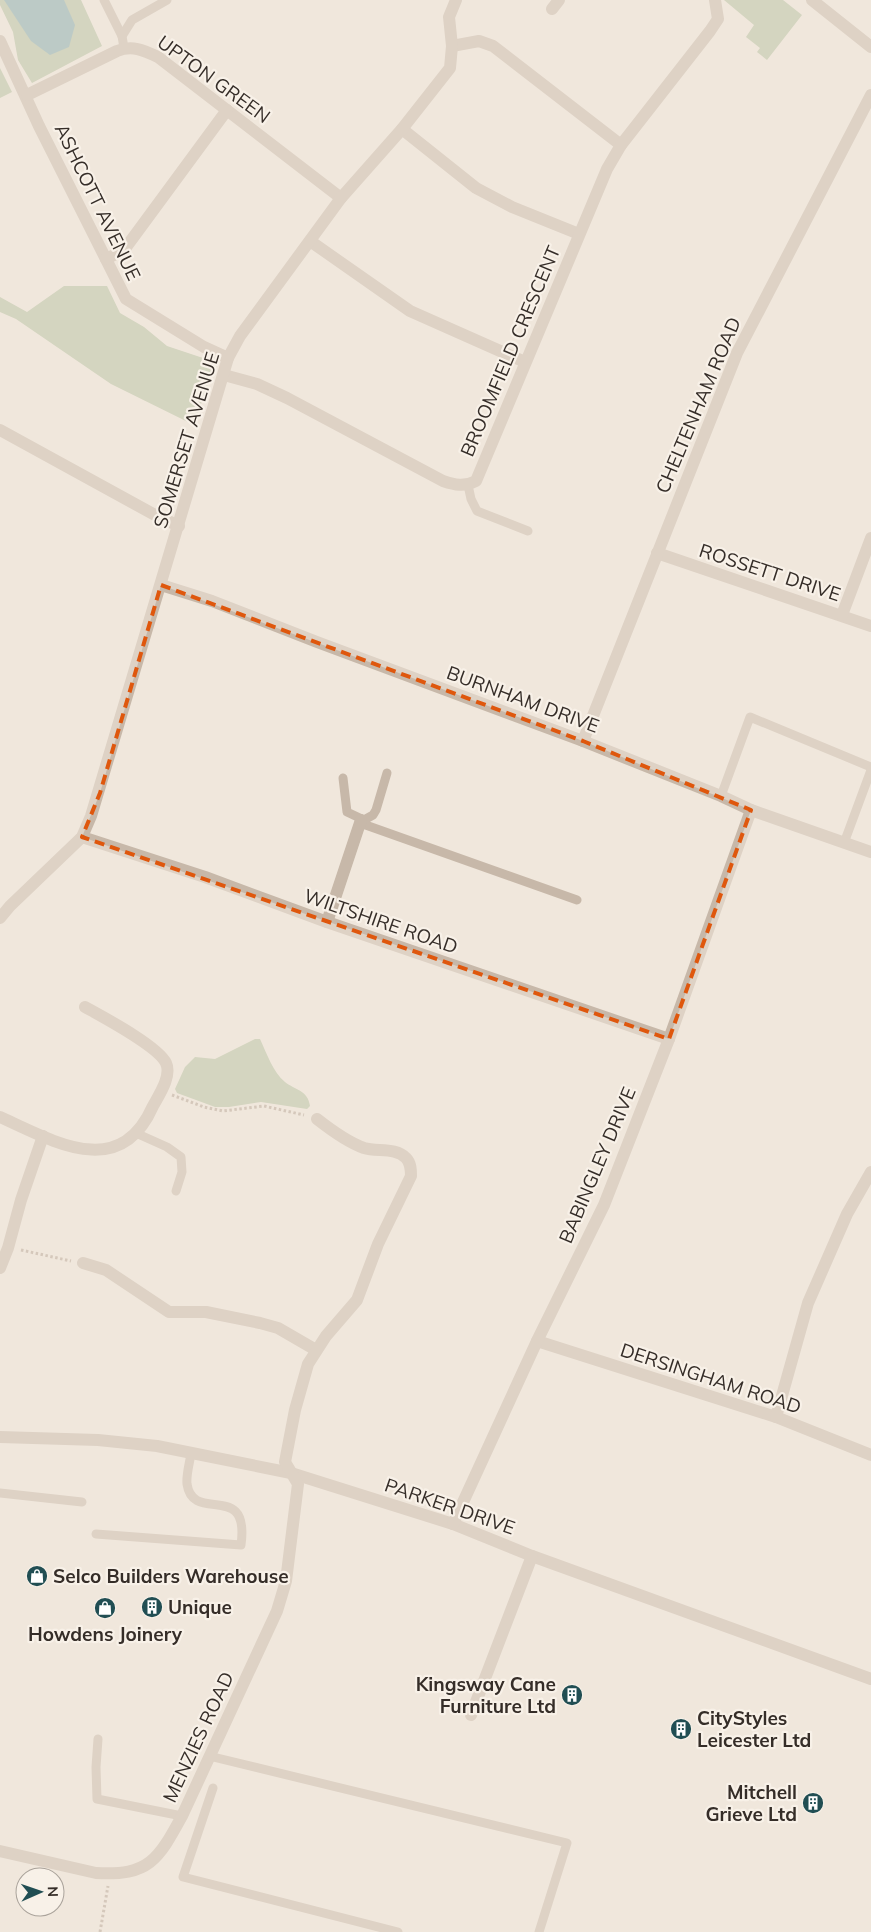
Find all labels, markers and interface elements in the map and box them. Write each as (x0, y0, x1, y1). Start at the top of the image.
street label: UPTON GREEN (153, 30, 275, 128)
street label: ASHCOTT AVENUE (50, 120, 146, 284)
street label: BROOMFIELD CRESCENT (455, 242, 566, 460)
street label: CHELTENHAM ROAD (650, 313, 746, 497)
street label: SOMERSET AVENUE (148, 349, 224, 531)
street label: ROSSETT DRIVE (696, 538, 844, 606)
street label: BURNHAM DRIVE (443, 660, 603, 738)
street label: WILTSHIRE ROAD (301, 883, 461, 959)
street label: BABINGLEY DRIVE (553, 1083, 641, 1247)
street label: DERSINGHAM ROAD (618, 1337, 804, 1419)
street label: PARKER DRIVE (382, 1472, 518, 1540)
shop icon: Selco Builders Warehouse (25, 1564, 49, 1588)
place label: Selco Builders Warehouse (53, 1564, 289, 1588)
building icon: Unique (140, 1595, 164, 1619)
place label: Unique (168, 1595, 232, 1619)
shop icon: Howdens Joinery (93, 1596, 117, 1620)
place label: Howdens Joinery (28, 1622, 183, 1646)
street label: MENZIES ROAD (157, 1668, 239, 1806)
place label: Kingsway Cane Furniture Ltd (416, 1672, 556, 1718)
building icon: Kingsway Cane Furniture Ltd (560, 1683, 584, 1707)
place label: CityStyles Leicester Ltd (697, 1706, 811, 1752)
building icon: CityStyles Leicester Ltd (669, 1717, 693, 1741)
place label: Mitchell Grieve Ltd (706, 1780, 797, 1826)
building icon: Mitchell Grieve Ltd (801, 1791, 825, 1815)
north arrow (15, 1867, 65, 1917)
text: N (44, 1886, 62, 1897)

